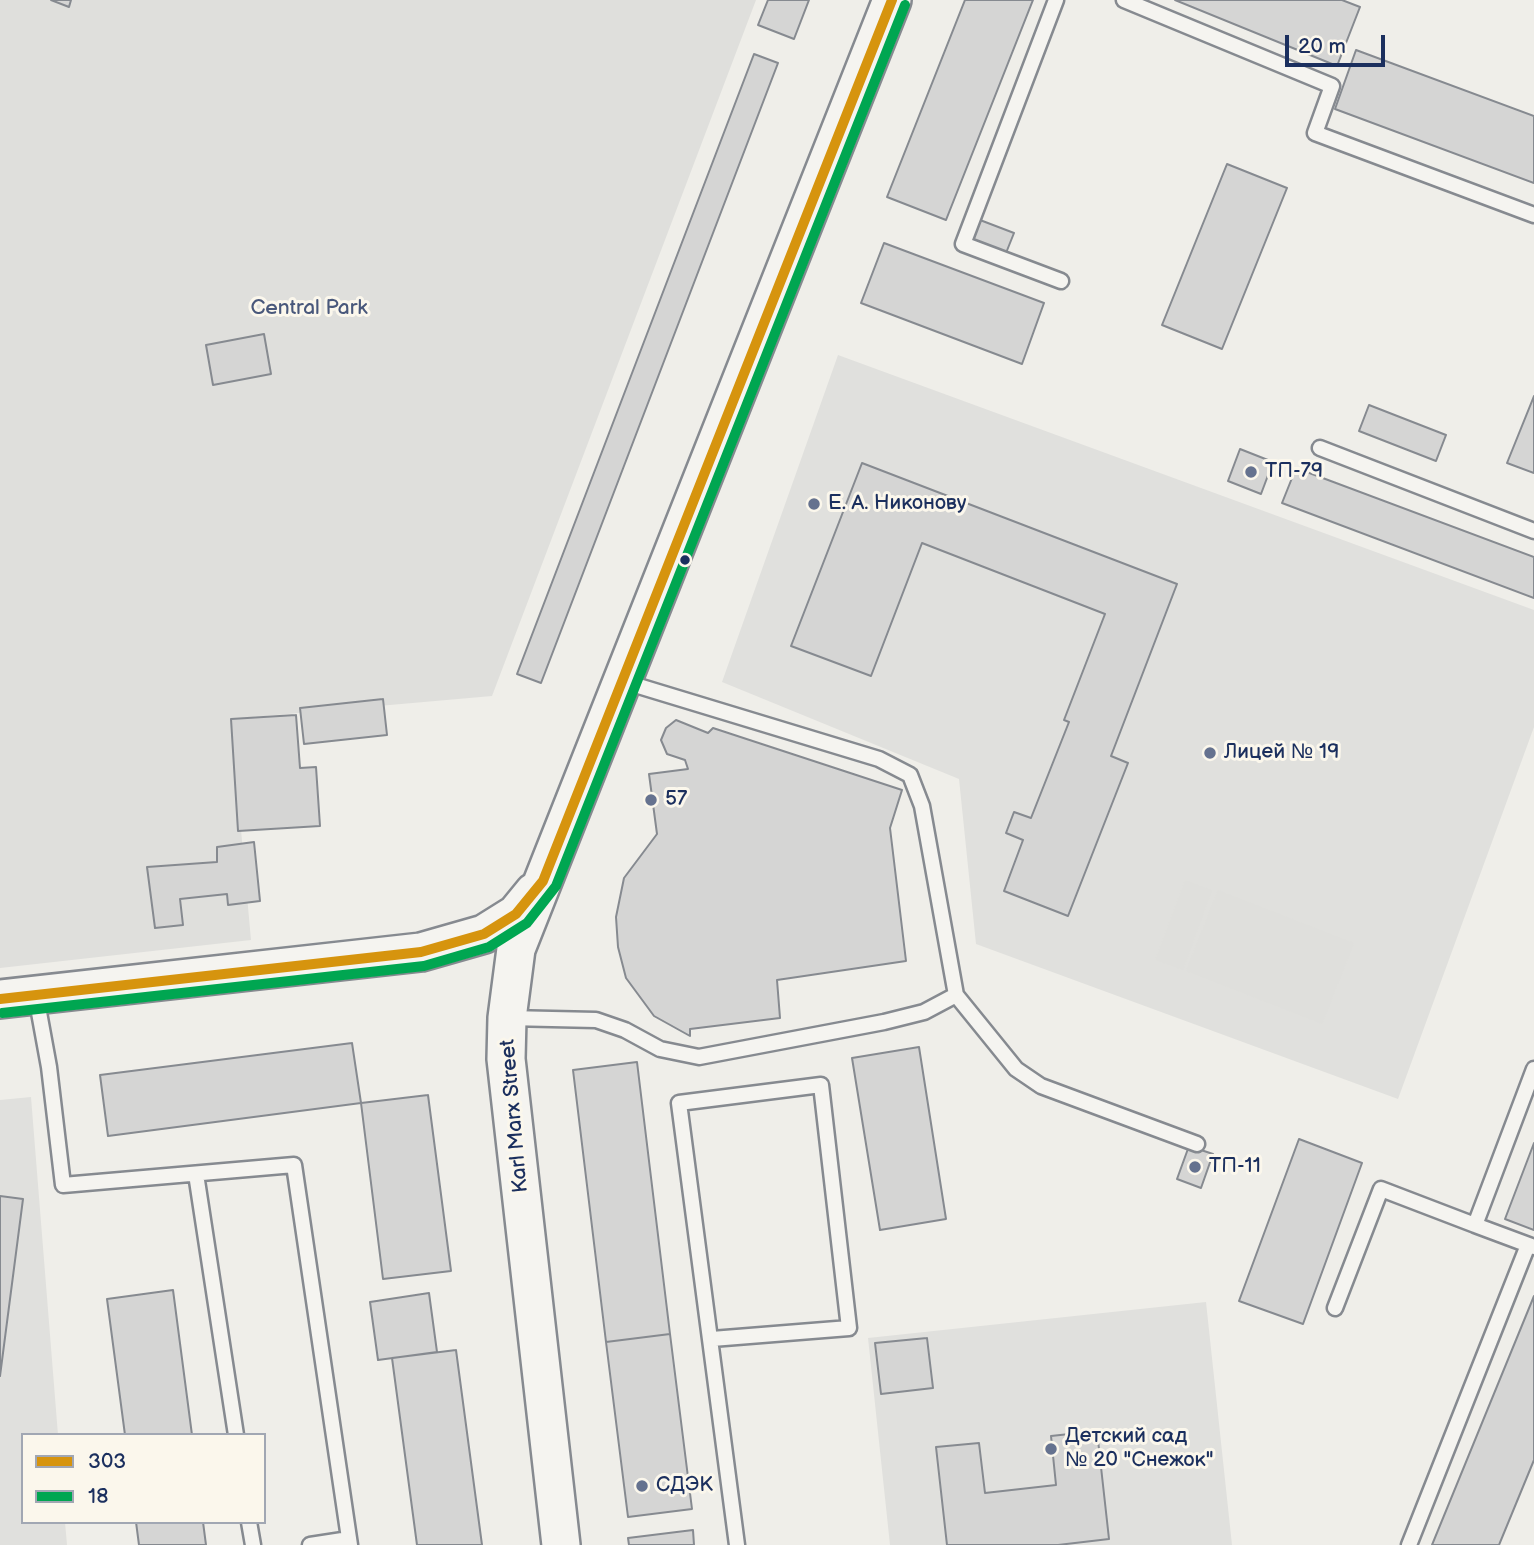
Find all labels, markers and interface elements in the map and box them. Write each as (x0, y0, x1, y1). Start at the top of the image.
scale bar (1289, 21, 1389, 65)
text: 20 m (1298, 34, 1346, 59)
park label: Central Park (250, 296, 368, 322)
place label: ТП-79 (1265, 459, 1323, 485)
marker: ТП-79 (1243, 464, 1259, 480)
place label: Е. А. Никонову (828, 491, 967, 517)
marker: Е. А. Никонову (806, 496, 822, 512)
unlabelled marker (678, 553, 692, 567)
place label: Лицей № 19 (1224, 740, 1339, 766)
marker: Лицей № 19 (1202, 745, 1218, 761)
place label: 57 (665, 787, 687, 813)
marker: 57 (643, 792, 659, 808)
street label: Karl Marx Street (496, 1038, 534, 1194)
place label: ТП-11 (1209, 1154, 1261, 1180)
marker: ТП-11 (1187, 1159, 1203, 1175)
place label: Детский сад № 20 "Снежок" (1065, 1424, 1213, 1474)
legend (21, 1433, 266, 1524)
marker: Детский сад № 20 "Снежок" (1043, 1441, 1059, 1457)
text: 303 (88, 1449, 126, 1474)
place label: СДЭК (656, 1473, 713, 1499)
marker: СДЭК (634, 1478, 650, 1494)
text: 18 (88, 1484, 108, 1509)

